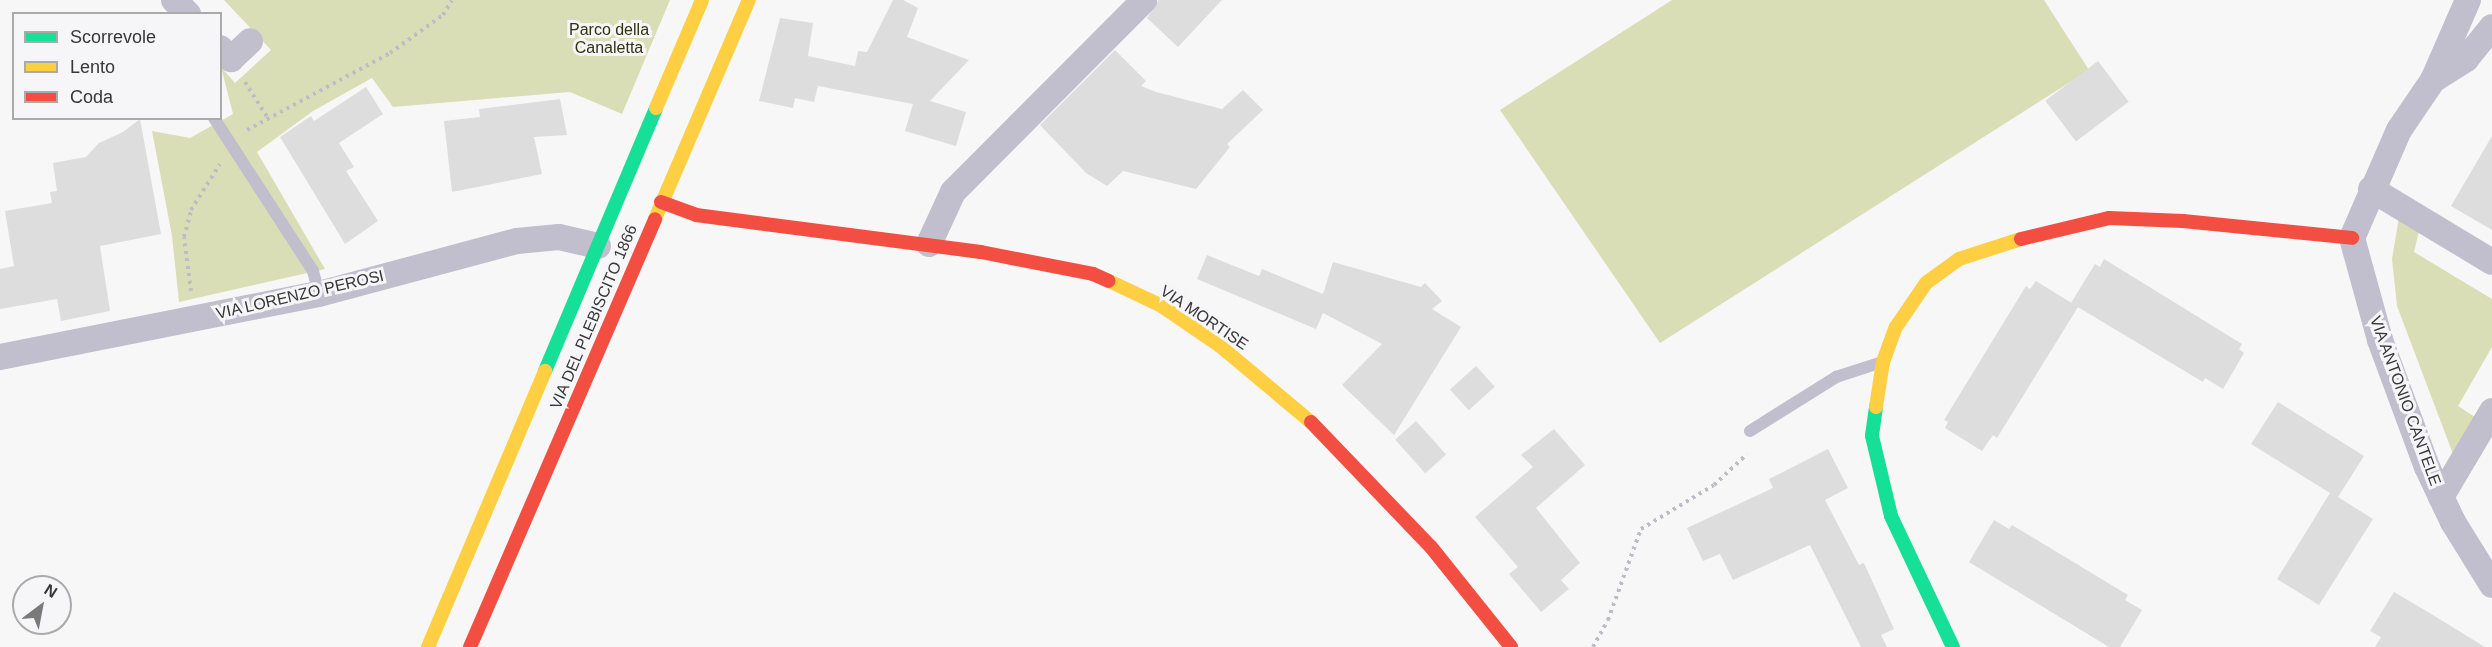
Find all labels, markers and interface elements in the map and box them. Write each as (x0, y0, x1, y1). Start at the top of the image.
legend (12, 12, 222, 120)
park label: Parco della Canaletta (569, 20, 649, 58)
text: Scorrevole (70, 27, 156, 47)
text: Lento (70, 57, 115, 77)
text: Coda (70, 87, 113, 107)
street label: VIA DEL PLEBISCITO 1866 (546, 221, 642, 413)
street label: VIA LORENZO PEROSI (214, 266, 386, 324)
street label: VIA MORTISE (1156, 281, 1252, 355)
street label: VIA ANTONIO CANTELE (2365, 313, 2445, 489)
north arrow (12, 575, 72, 635)
text: N (41, 581, 60, 601)

